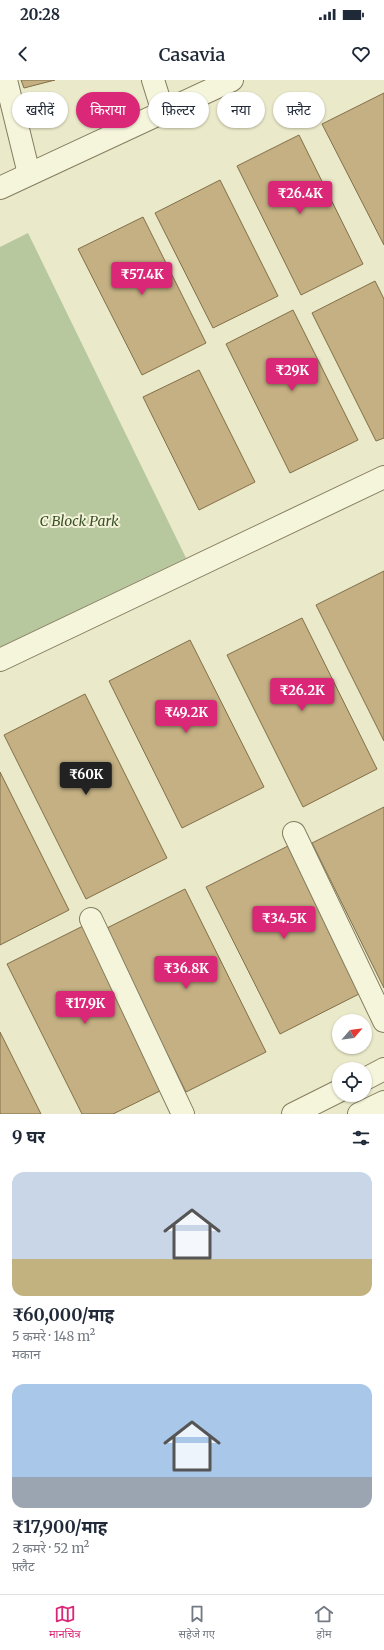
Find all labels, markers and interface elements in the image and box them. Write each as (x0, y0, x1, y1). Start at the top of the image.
text: 20:28 (20, 5, 60, 24)
icon: back (12, 43, 34, 65)
text: Casavia (159, 43, 225, 66)
icon: heart (350, 43, 372, 65)
chip: खरीदें (12, 92, 68, 128)
chip: किराया (76, 92, 140, 128)
chip: फ़िल्टर (148, 92, 209, 128)
chip: नया (217, 92, 265, 128)
chip: फ़्लैट (273, 92, 325, 128)
pin: ₹26.4K (267, 181, 333, 215)
text: ₹26.4K (277, 185, 323, 202)
pin: ₹57.4K (109, 262, 175, 296)
text: ₹57.4K (120, 266, 164, 283)
pin: ₹29K (268, 358, 316, 392)
text: ₹29K (275, 362, 309, 379)
park label: C Block Park (39, 512, 119, 530)
pin: ₹26.2K (269, 678, 335, 712)
text: ₹26.2K (279, 682, 325, 699)
pin: ₹49.2K (153, 700, 219, 734)
text: ₹49.2K (164, 704, 208, 721)
pin: ₹60K (62, 762, 110, 796)
text: ₹60K (69, 766, 103, 783)
pin: ₹34.5K (251, 906, 317, 940)
text: ₹34.5K (261, 910, 307, 927)
pin: ₹36.8K (153, 956, 219, 990)
text: ₹36.8K (163, 960, 209, 977)
pin: ₹17.9K (52, 991, 118, 1025)
text: ₹17.9K (65, 995, 105, 1012)
north arrow (332, 1014, 372, 1054)
map controls (332, 1014, 372, 1102)
button: locate (332, 1062, 372, 1102)
text: 9 घर (12, 1126, 45, 1148)
icon: filters (350, 1127, 372, 1149)
icon: home (156, 1198, 228, 1270)
text: ₹60,000/माह (12, 1304, 114, 1326)
text: 5 कमरे · 148 m² (12, 1328, 95, 1345)
text: मकान (12, 1346, 40, 1363)
icon: home (156, 1410, 228, 1482)
text: ₹17,900/माह (12, 1516, 107, 1538)
text: 2 कमरे · 52 m² (12, 1540, 89, 1557)
text: फ़्लैट (12, 1558, 35, 1575)
tab: मानचित्र (49, 1603, 80, 1642)
tab: सहेजे गए (179, 1603, 215, 1642)
tab: होम (313, 1603, 335, 1642)

